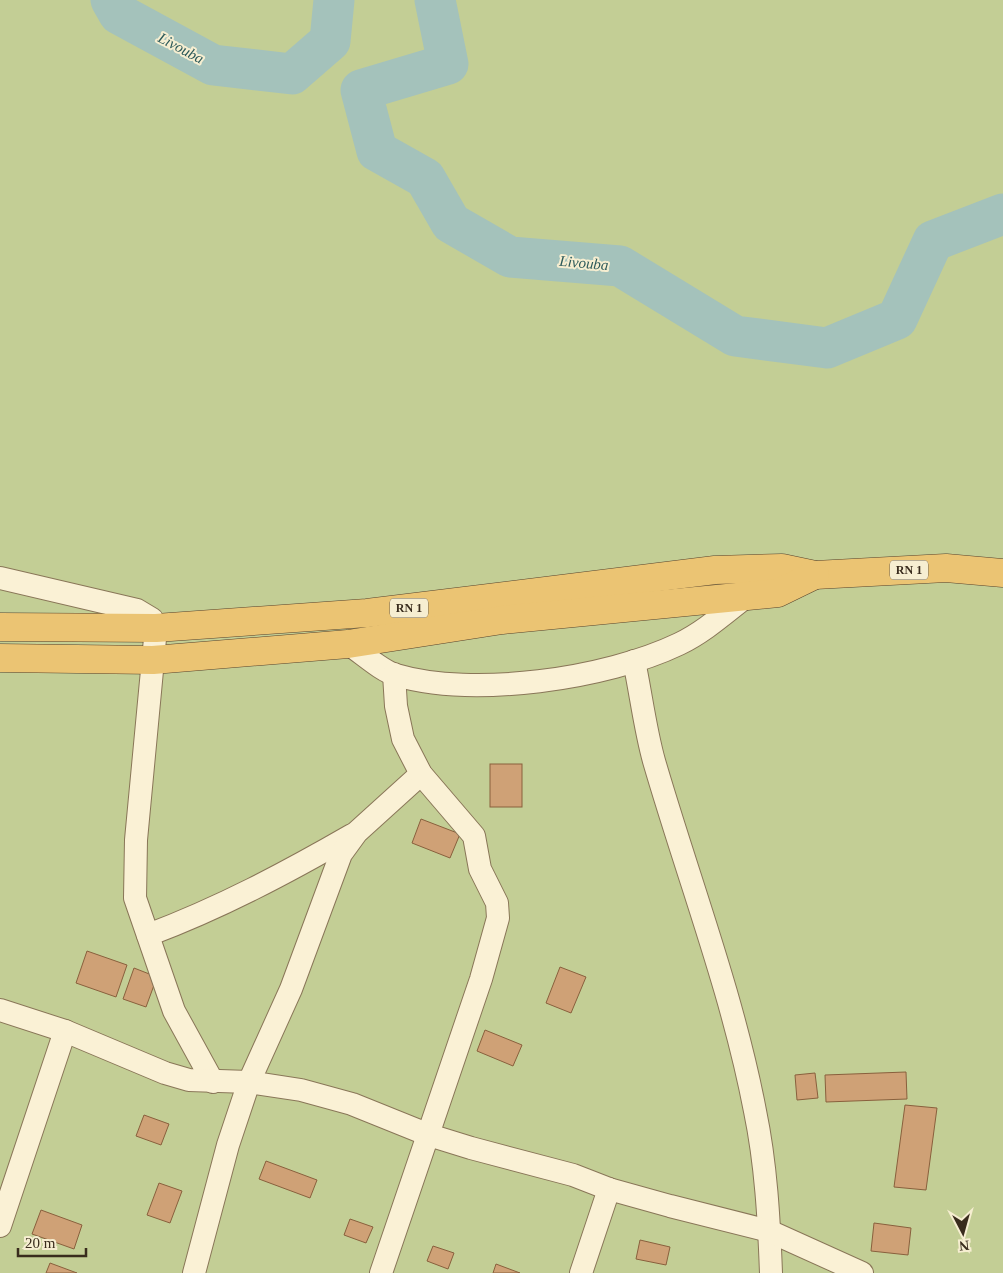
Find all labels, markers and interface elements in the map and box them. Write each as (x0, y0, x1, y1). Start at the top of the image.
water label: Livouba (155, 29, 206, 67)
water label: Livouba (558, 253, 609, 273)
road number: RN 1 (890, 560, 928, 580)
road number: RN 1 (390, 598, 428, 618)
north arrow (938, 1208, 988, 1258)
scale bar (18, 1226, 85, 1258)
text: 20 m (25, 1235, 56, 1251)
text: N (958, 1237, 970, 1253)

